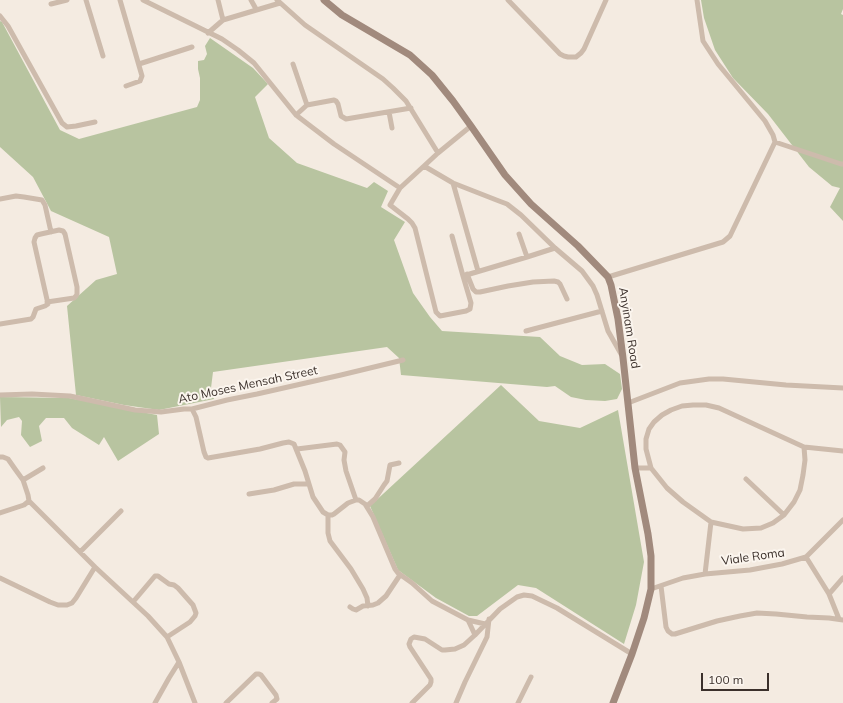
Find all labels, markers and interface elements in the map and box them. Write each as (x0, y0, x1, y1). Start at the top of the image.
street label: Anyinam Road (615, 286, 643, 370)
street label: Ato Moses Mensah Street (177, 363, 319, 407)
street label: Viale Roma (720, 545, 786, 569)
scale bar (703, 665, 771, 691)
text: 100 m (708, 672, 743, 687)

